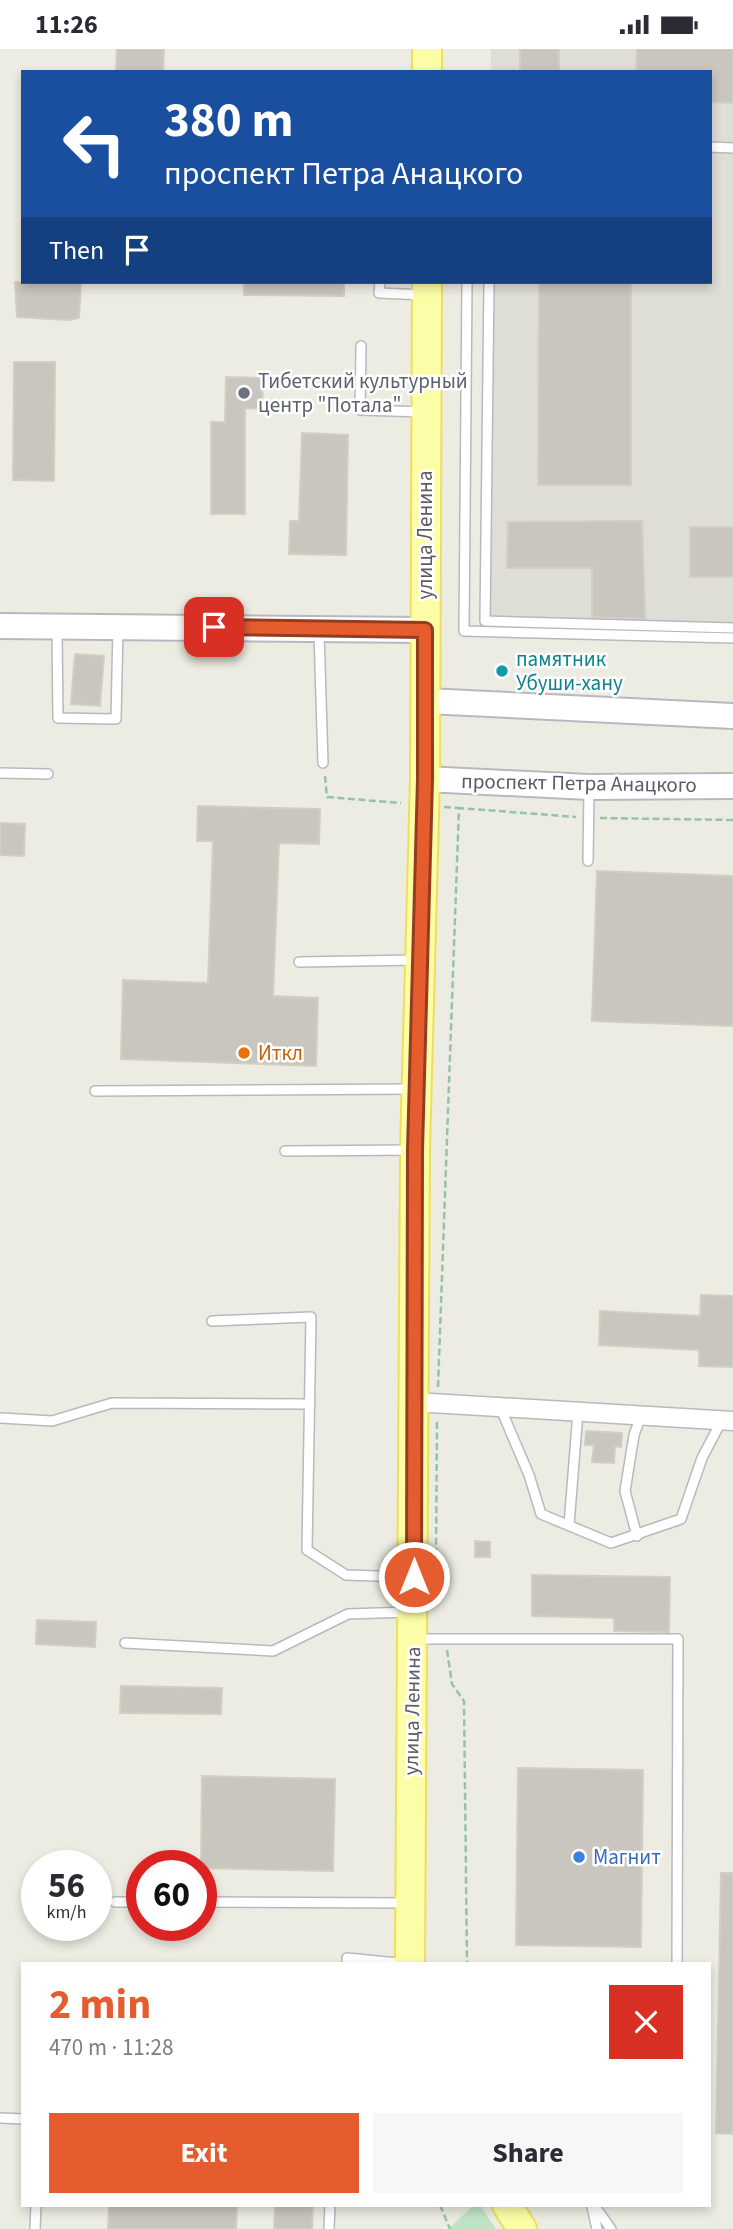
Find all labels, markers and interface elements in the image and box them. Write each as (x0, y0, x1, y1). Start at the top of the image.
text: 11:26 (35, 6, 98, 43)
text: 380 m (164, 86, 293, 156)
icon: left (49, 98, 140, 189)
text: проспект Петра Анацкого (164, 151, 523, 197)
icon: arrive (118, 231, 156, 269)
text: Then (49, 232, 104, 269)
place label: Тибетский культурный центр "Потала" (258, 366, 468, 420)
marker: Тибетский культурный центр "Потала" (236, 385, 252, 401)
street label: улица Ленина (410, 471, 440, 599)
pin (184, 597, 244, 657)
icon: arrive (195, 608, 233, 646)
place label: памятник Убуши-хану (516, 644, 623, 698)
marker: памятник Убуши-хану (494, 663, 510, 679)
street label: проспект Петра Анацкого (461, 766, 697, 800)
place label: Иткл (258, 1038, 303, 1068)
marker: Иткл (236, 1045, 252, 1061)
position arrow (377, 1540, 451, 1614)
street label: улица Ленина (396, 1646, 428, 1776)
place label: Магнит (593, 1842, 661, 1872)
marker: Магнит (571, 1849, 587, 1865)
speed limit sign: 60 (126, 1850, 217, 1941)
text: 56 (48, 1861, 85, 1911)
text: km/h (47, 1900, 86, 1925)
text: 2 min (49, 1975, 151, 2035)
button: close (609, 1985, 683, 2059)
text: 470 m · 11:28 (49, 2031, 173, 2064)
button: Exit (49, 2113, 359, 2193)
button: Share (373, 2113, 683, 2193)

